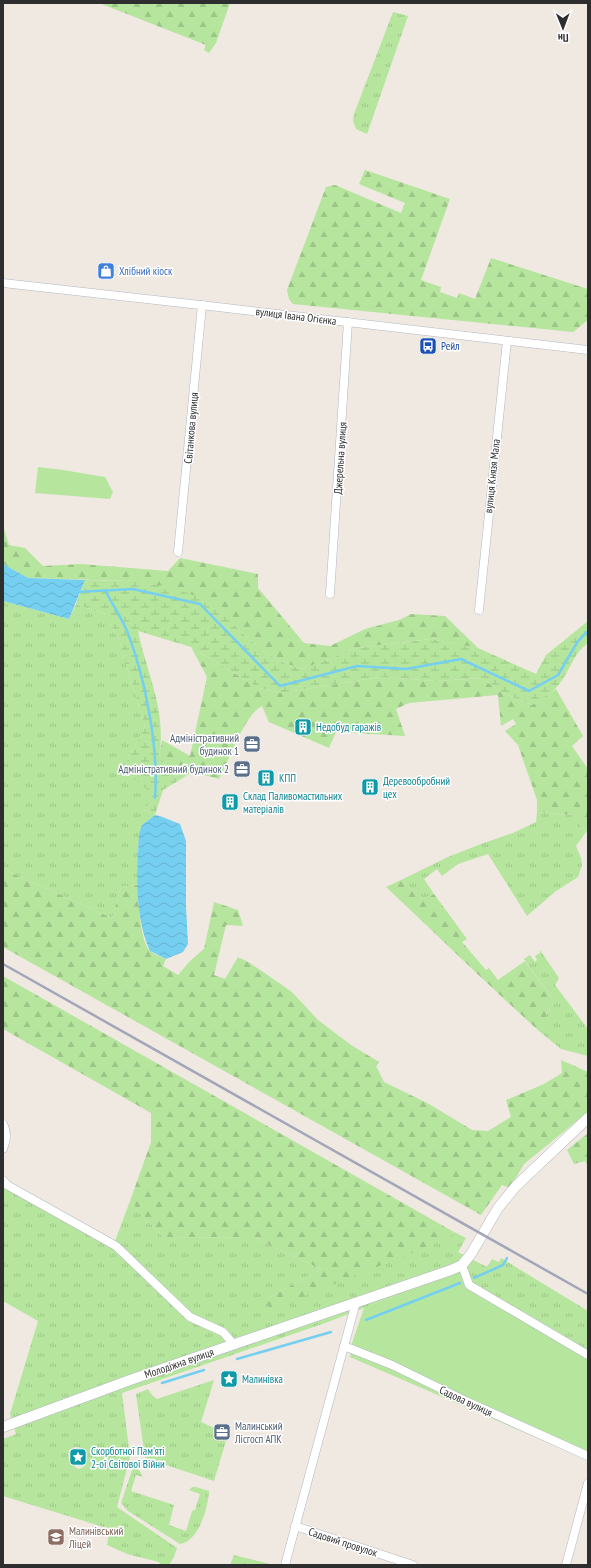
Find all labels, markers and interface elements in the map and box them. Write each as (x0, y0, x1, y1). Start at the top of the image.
north arrow (543, 8, 583, 48)
text: Пн (558, 31, 569, 45)
shop icon: Хлібний кіоск (96, 261, 116, 281)
place label: Хлібний кіоск (119, 264, 173, 278)
street label: вулиця Івана Огієнка (255, 304, 337, 328)
bus stop icon: Рейл (418, 336, 438, 356)
place label: Рейл (441, 339, 460, 353)
street label: Світанкова вулиця (181, 392, 201, 464)
street label: Джерельна вулиця (330, 421, 350, 495)
street label: вулиця Князя Мала (481, 438, 503, 514)
building icon: Недобуд гаражів (293, 717, 313, 737)
place label: Недобуд гаражів (316, 720, 382, 734)
place label: Адміністративний будинок 1 (170, 731, 239, 758)
office icon: Адміністративний будинок 1 (242, 734, 262, 754)
office icon: Адміністративний будинок 2 (232, 759, 252, 779)
place label: Адміністративний будинок 2 (118, 762, 229, 776)
building icon: КПП (256, 768, 276, 788)
place label: КПП (279, 771, 296, 785)
place label: Деревообробний цех (383, 774, 450, 801)
building icon: Деревообробний цех (360, 777, 380, 797)
place label: Склад Паливомастильних матеріалів (243, 789, 343, 816)
building icon: Склад Паливомастильних матеріалів (220, 792, 240, 812)
street label: Молодіжна вулиця (142, 1345, 216, 1381)
place icon: Малинівка (219, 1369, 239, 1389)
place label: Малинівка (242, 1372, 283, 1386)
street label: Садова вулиця (437, 1383, 495, 1419)
place label: Малинський Лісгосп АПК (234, 1419, 283, 1446)
office icon: Малинський Лісгосп АПК (212, 1422, 232, 1442)
place label: Скорботної Пам'яті 2-ої Світової Війни (91, 1444, 165, 1471)
place icon: Скорботної Пам'яті 2-ої Світової Війни (68, 1447, 88, 1467)
place label: Малинівський Ліцей (68, 1524, 123, 1551)
street label: Садовий провулок (307, 1524, 380, 1560)
school or university icon: Малинівський Ліцей (46, 1527, 66, 1547)

